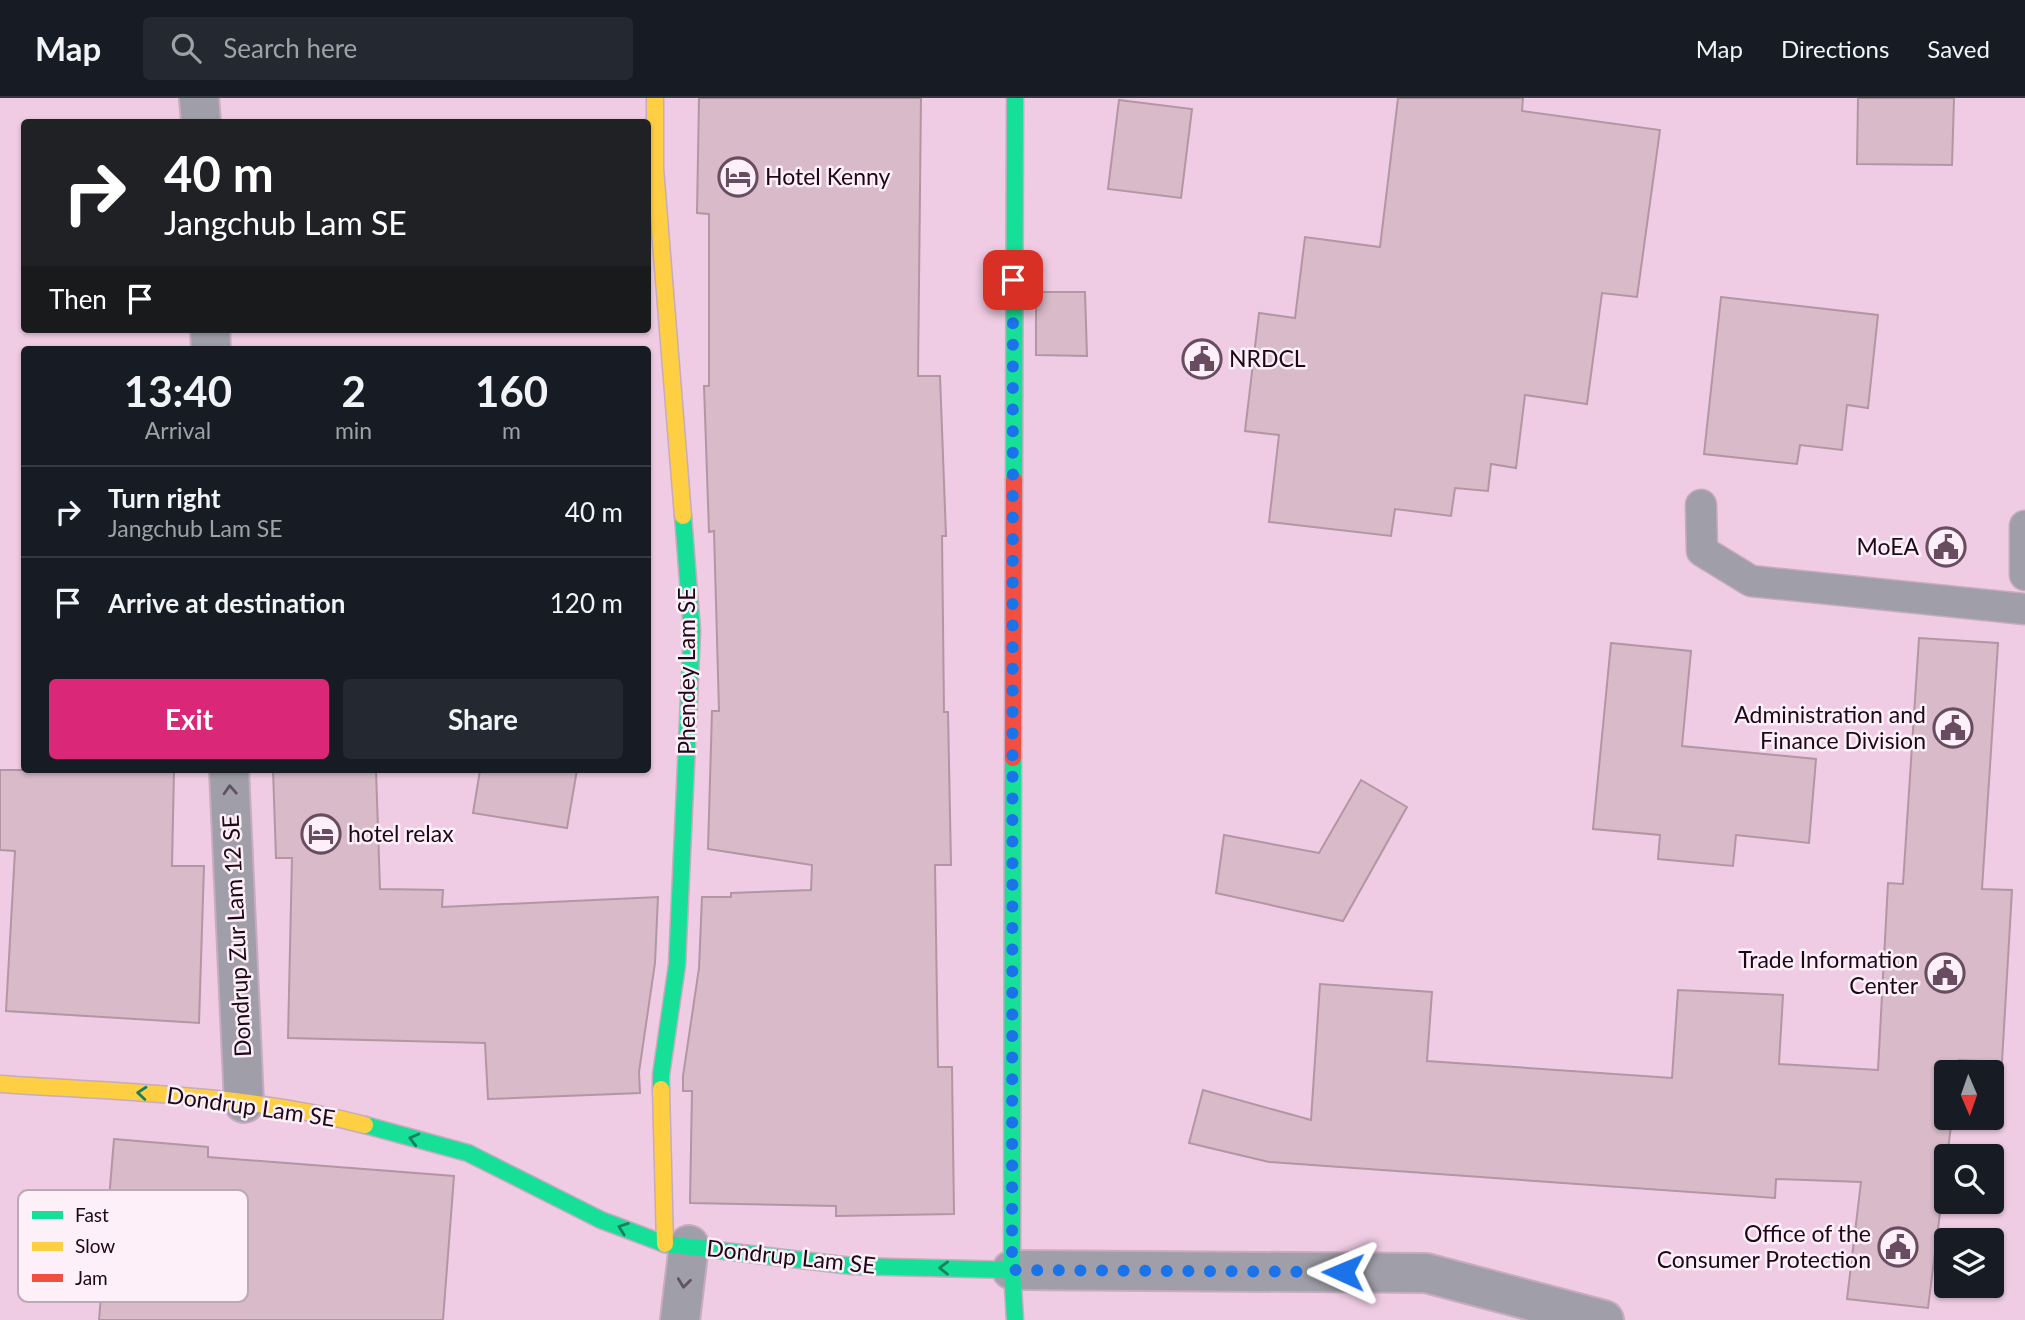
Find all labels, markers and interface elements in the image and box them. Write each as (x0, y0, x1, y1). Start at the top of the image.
search box (143, 17, 633, 80)
text: Map (35, 28, 101, 68)
icon: search (167, 29, 205, 67)
text: Search here (223, 32, 357, 64)
text: Map (1696, 34, 1743, 63)
text: Directions (1781, 34, 1889, 63)
text: Saved (1927, 34, 1990, 63)
text: 40 m (164, 144, 274, 202)
icon: right (49, 147, 140, 238)
hotel icon: Hotel Kenny (717, 156, 759, 198)
place label: Hotel Kenny (765, 162, 891, 190)
text: Jangchub Lam SE (164, 203, 407, 242)
pin (983, 250, 1043, 310)
icon: arrive (994, 261, 1032, 299)
icon: arrive (121, 280, 159, 318)
text: Then (49, 283, 107, 315)
public building icon: NRDCL (1181, 338, 1223, 380)
place label: NRDCL (1229, 344, 1306, 372)
text: 13:40 (124, 366, 232, 416)
text: 2 (341, 366, 366, 416)
text: 160 (475, 366, 548, 416)
text: Arrival (145, 416, 211, 444)
text: min (335, 416, 372, 444)
text: m (502, 416, 521, 444)
text: Turn right (108, 482, 221, 514)
icon: right (49, 493, 87, 531)
text: 40 m (565, 496, 623, 528)
text: Jangchub Lam SE (108, 514, 283, 542)
public building icon: MoEA (1925, 526, 1967, 568)
place label: MoEA (1856, 532, 1919, 560)
icon: arrive (49, 584, 87, 622)
text: Arrive at destination (108, 587, 345, 619)
text: 120 m (550, 587, 623, 619)
street label: Phendey Lam SE (672, 587, 700, 755)
button: Exit (49, 679, 329, 759)
button: Share (343, 679, 623, 759)
place label: Administration and Finance Division (1734, 700, 1926, 754)
public building icon: Administration and Finance Division (1932, 707, 1974, 749)
one-way arrow (223, 784, 238, 795)
hotel icon: hotel relax (300, 813, 342, 855)
street label: Dondrup Zur Lam 12 SE (216, 814, 256, 1058)
place label: hotel relax (348, 819, 454, 847)
place label: Trade Information Center (1738, 945, 1919, 999)
public building icon: Trade Information Center (1924, 952, 1966, 994)
north arrow (1934, 1060, 2004, 1130)
map controls (1934, 1060, 2004, 1298)
street label: Dondrup Lam SE (165, 1080, 337, 1132)
one-way arrow (137, 1086, 148, 1101)
one-way arrow (409, 1132, 421, 1147)
button: search (1934, 1144, 2004, 1214)
legend (18, 1190, 248, 1302)
text: Fast (75, 1203, 109, 1226)
place label: Office of the Consumer Protection (1657, 1219, 1871, 1273)
one-way arrow (617, 1222, 629, 1236)
public building icon: Office of the Consumer Protection (1877, 1226, 1919, 1268)
button: layers (1934, 1228, 2004, 1298)
street label: Dondrup Lam SE (705, 1233, 877, 1279)
text: Slow (75, 1234, 115, 1257)
position arrow (1306, 1235, 1380, 1309)
one-way arrow (938, 1260, 949, 1276)
text: Jam (75, 1266, 108, 1289)
one-way arrow (677, 1277, 692, 1289)

